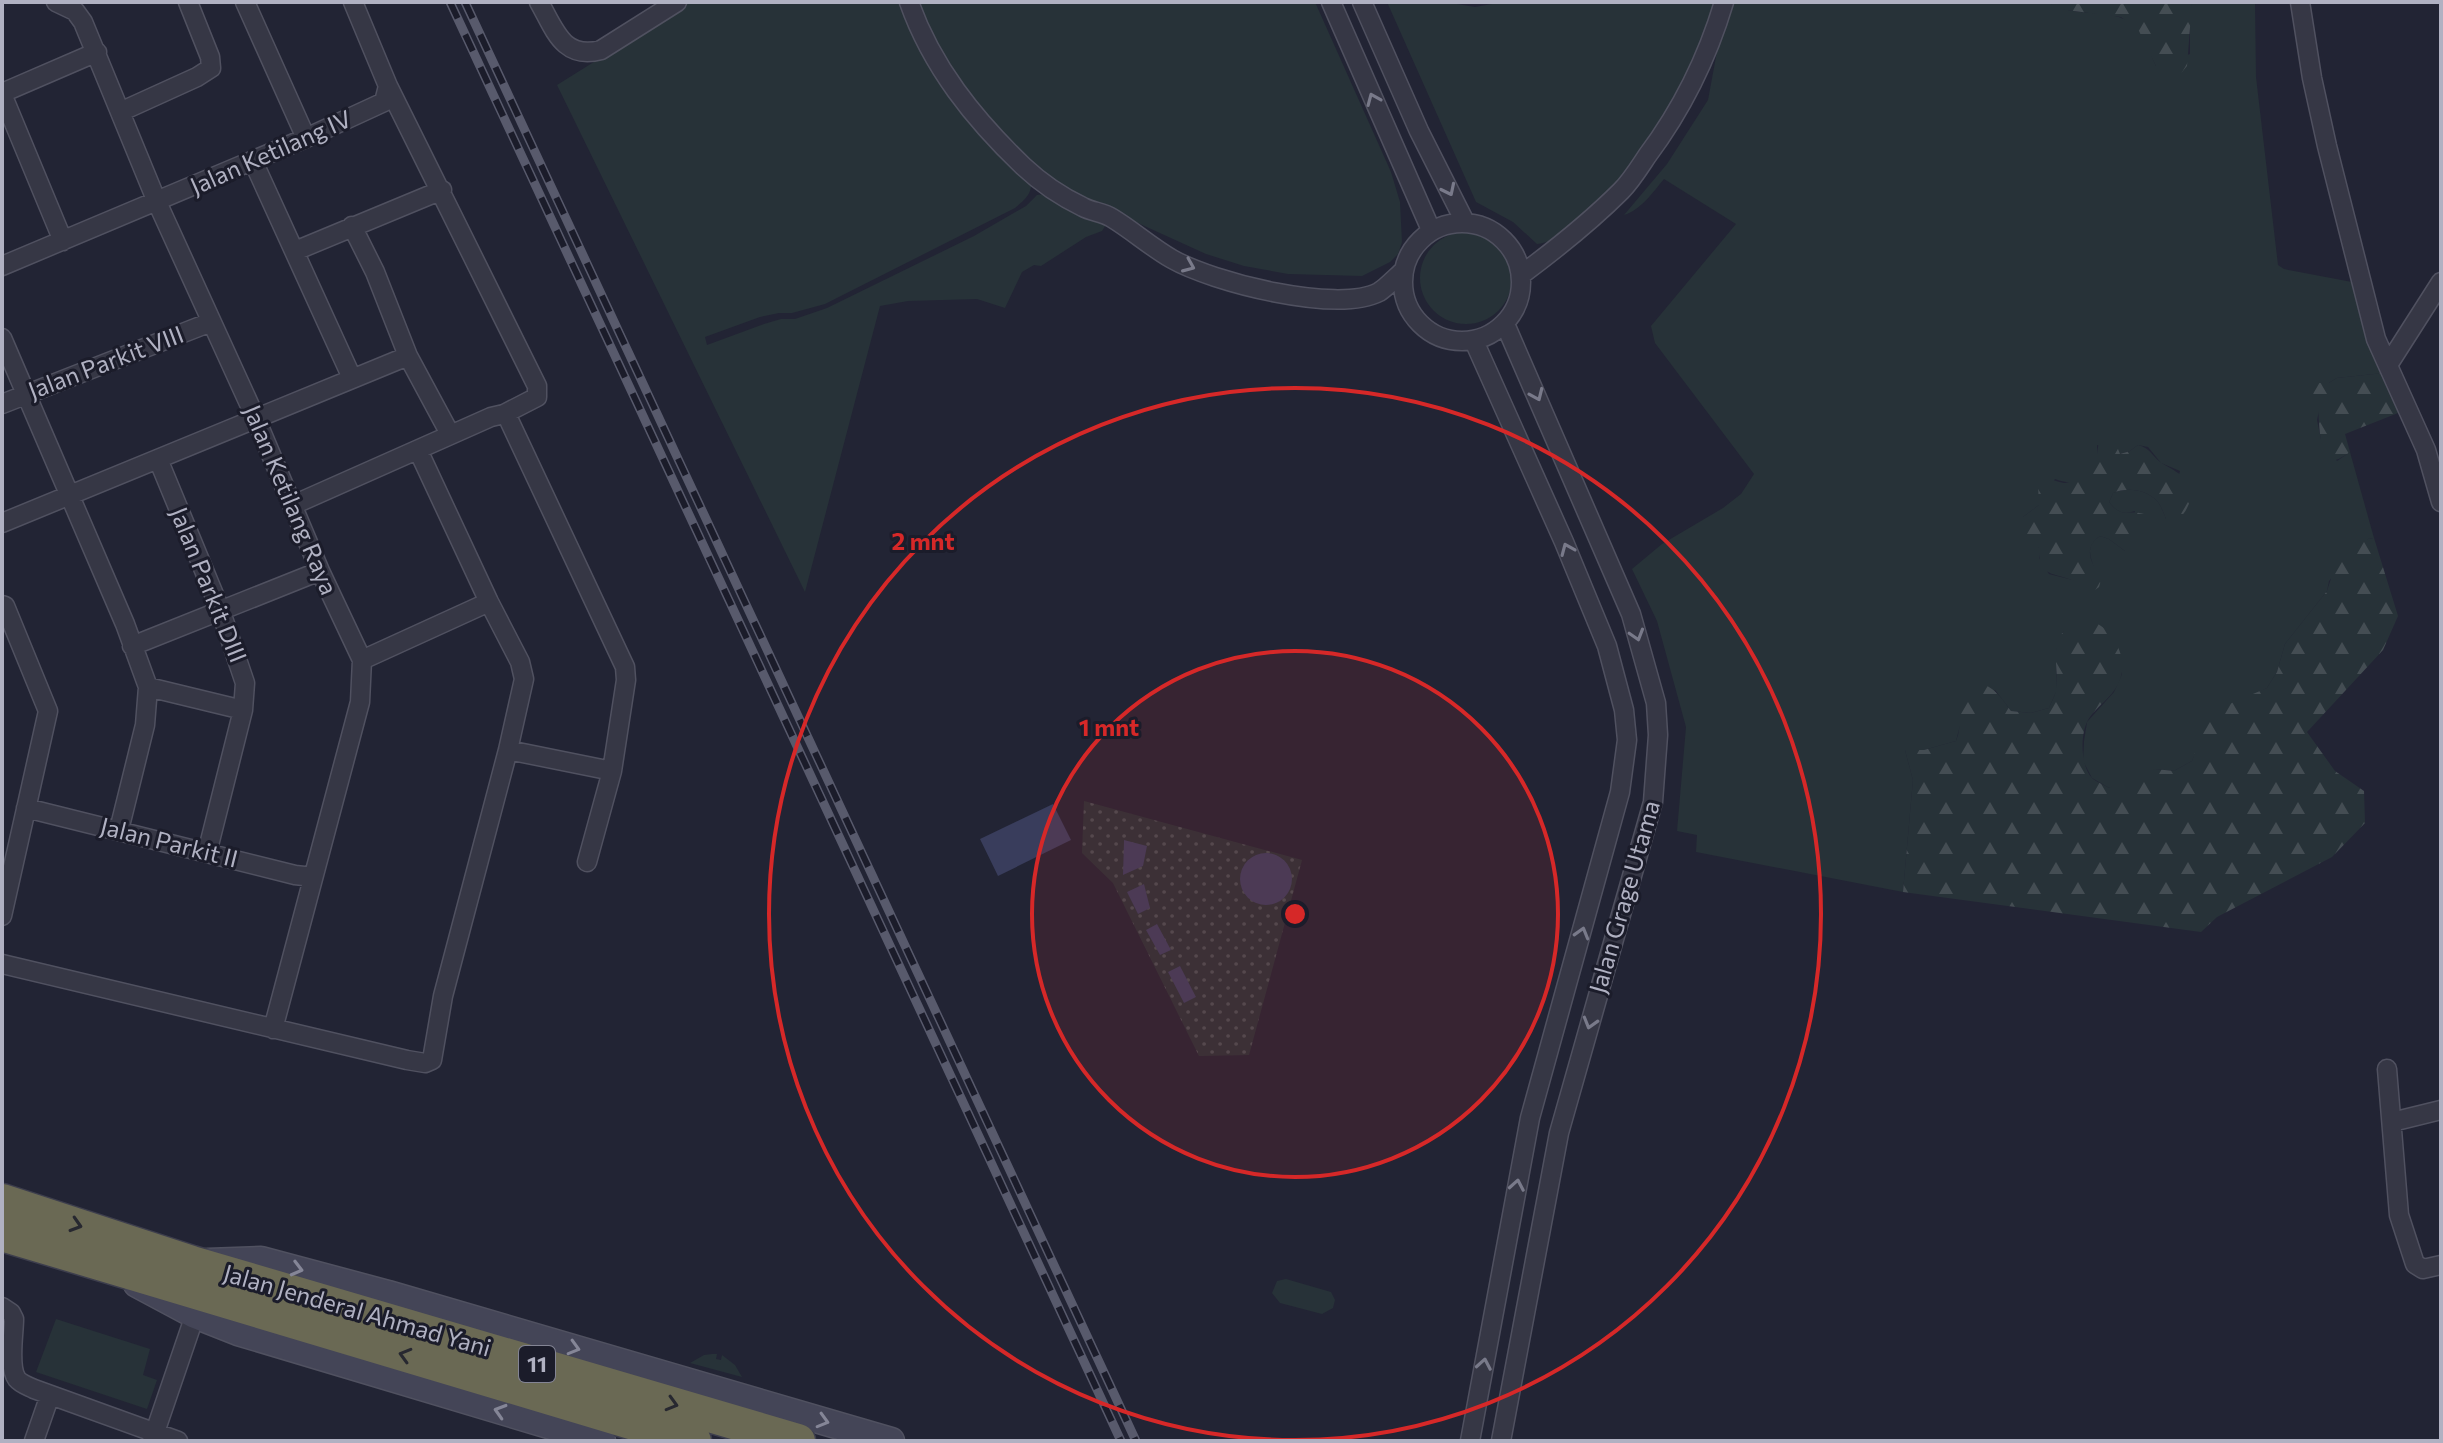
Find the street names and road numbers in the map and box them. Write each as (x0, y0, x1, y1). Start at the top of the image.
street label: Jalan Ketilang IV (185, 103, 356, 200)
street label: Jalan Parkit VIII (24, 319, 187, 405)
street label: Jalan Ketilang Raya (238, 400, 344, 599)
street label: Jalan Parkit DIII (165, 502, 254, 666)
street label: Jalan Grage Utama (1582, 797, 1665, 996)
street label: Jalan Parkit II (98, 810, 241, 873)
street label: Jalan Jenderal Ahmad Yani (220, 1257, 495, 1362)
road number: 11 (519, 1346, 555, 1382)

